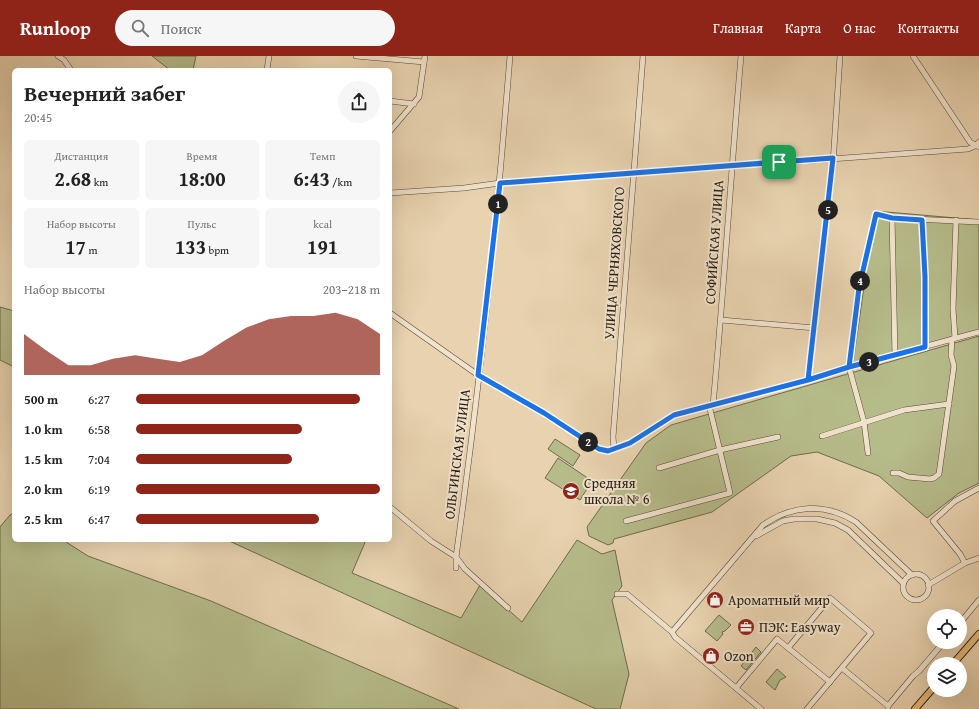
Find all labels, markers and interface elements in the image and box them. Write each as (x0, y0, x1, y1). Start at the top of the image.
search box (115, 10, 395, 46)
text: Runloop (20, 14, 91, 42)
icon: search (129, 17, 151, 39)
text: Поиск (161, 18, 202, 39)
text: Главная (713, 18, 763, 38)
text: Карта (785, 18, 821, 38)
text: О нас (843, 18, 876, 38)
text: Контакты (898, 18, 959, 38)
text: Вечерний забег (24, 77, 185, 109)
button: share (338, 81, 380, 123)
text: 20:45 (24, 108, 52, 127)
pin (762, 145, 796, 179)
text: Дистанция (54, 148, 108, 164)
text: Время (187, 148, 217, 164)
text: Темп (310, 148, 335, 164)
icon: arrive (768, 151, 790, 173)
text: 2.68 (54, 164, 91, 193)
text: 18:00 (178, 164, 226, 193)
text: 6:43 (293, 164, 330, 193)
text: km (91, 174, 108, 190)
text: /km (330, 174, 352, 190)
street label: СОФИЙСКАЯ УЛИЦА (700, 179, 728, 305)
street label: УЛИЦА ЧЕРНЯХОВСКОГО (599, 186, 629, 340)
pin: 1 (488, 194, 508, 214)
text: 1 (495, 196, 501, 212)
pin: 5 (818, 200, 838, 220)
text: 5 (825, 202, 831, 218)
text: Набор высоты (47, 216, 116, 232)
text: Пульс (188, 216, 216, 232)
text: kcal (313, 216, 332, 232)
text: 17 (65, 232, 86, 261)
text: 133 (175, 232, 206, 261)
text: 191 (307, 232, 338, 261)
text: m (86, 242, 97, 258)
text: bpm (206, 242, 229, 258)
pin: 4 (850, 271, 870, 291)
text: 4 (857, 273, 863, 289)
text: Набор высоты (24, 280, 105, 299)
text: 203–218 m (323, 280, 380, 299)
pin: 3 (859, 352, 879, 372)
text: 3 (866, 354, 872, 370)
street label: ОЛЬГИНСКАЯ УЛИЦА (439, 387, 475, 520)
text: 500 m (24, 390, 58, 409)
text: 6:27 (88, 390, 110, 409)
text: 1.0 km (24, 420, 63, 439)
text: 6:58 (88, 420, 110, 439)
pin: 2 (578, 432, 598, 452)
text: 2 (585, 434, 591, 450)
text: 1.5 km (24, 450, 63, 469)
text: 7:04 (88, 450, 110, 469)
place label: Средняя школа № 6 (584, 473, 650, 509)
text: 2.0 km (24, 480, 63, 499)
text: 6:19 (88, 480, 110, 499)
school or university icon: Средняя школа № 6 (561, 481, 581, 501)
text: 2.5 km (24, 510, 63, 529)
text: 6:47 (88, 510, 110, 529)
shop icon: Ароматный мир (705, 590, 725, 610)
place label: Ароматный мир (728, 590, 830, 610)
map controls (927, 609, 967, 697)
button: locate (927, 609, 967, 649)
office icon: ПЭК: Easyway (736, 617, 756, 637)
place label: ПЭК: Easyway (759, 617, 841, 637)
shop icon: Ozon (701, 646, 721, 666)
place label: Ozon (724, 646, 754, 666)
button: layers (927, 657, 967, 697)

